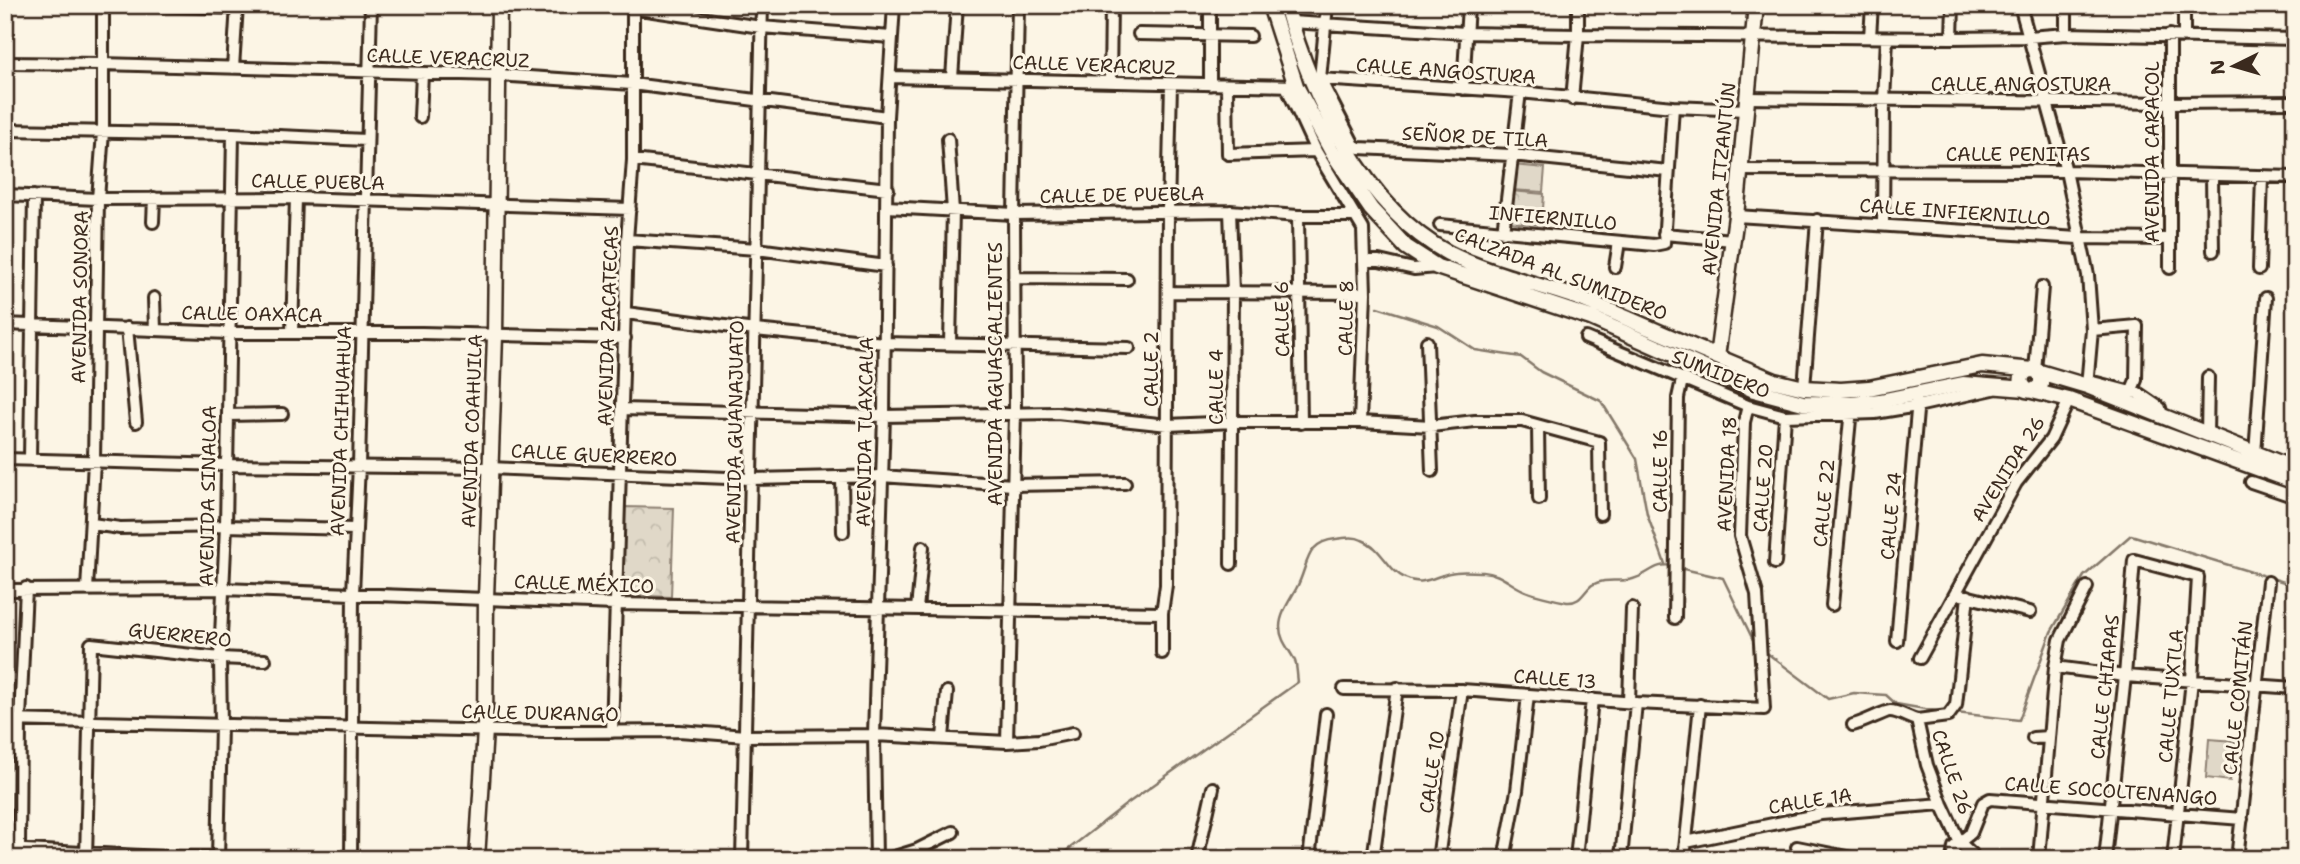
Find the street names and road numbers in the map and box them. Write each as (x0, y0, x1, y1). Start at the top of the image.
street label: CALLE VERACRUZ (366, 43, 530, 73)
street label: CALLE VERACRUZ (1012, 50, 1176, 80)
street label: CALLE ANGOSTURA (1355, 52, 1537, 90)
street label: AVENIDA CARACOL (2140, 61, 2165, 243)
street label: CALLE ANGOSTURA (1931, 72, 2111, 97)
street label: AVENIDA ITZANTÚN (1695, 81, 1742, 277)
street label: SEÑOR DE TILA (1401, 120, 1549, 153)
street label: CALLE PENITAS (1946, 142, 2090, 167)
street label: CALLE PUEBLA (251, 168, 385, 196)
street label: CALLE DE PUEBLA (1039, 181, 1205, 209)
street label: CALLE INFIERNILLO (1859, 193, 2051, 231)
street label: INFIERNILLO (1488, 200, 1618, 236)
street label: AVENIDA SONORA (66, 210, 94, 384)
street label: CALZADA AL SUMIDERO (1451, 222, 1671, 326)
street label: AVENIDA ZACATECAS (592, 225, 624, 427)
street label: AVENIDA AGUASCALIENTES (983, 242, 1008, 506)
street label: CALLE 8 (1333, 280, 1359, 356)
street label: CALLE 6 (1269, 281, 1295, 357)
street label: CALLE OAXACA (181, 300, 323, 328)
street label: AVENIDA GUANAJUATO (721, 320, 749, 544)
street label: AVENIDA CHIHUAHUA (325, 325, 357, 537)
street label: CALLE 2 (1139, 331, 1164, 407)
street label: AVENIDA COAHUILA (456, 333, 488, 528)
street label: AVENIDA TLAXCALA (851, 336, 879, 527)
street label: SUMIDERO (1668, 344, 1774, 404)
street label: CALLE 4 (1204, 349, 1229, 425)
street label: AVENIDA SINALOA (194, 405, 222, 587)
street label: AVENIDA 26 (1965, 411, 2051, 527)
street label: AVENIDA 18 (1711, 416, 1743, 532)
street label: CALLE 16 (1648, 429, 1673, 513)
street label: CALLE GUERRERO (510, 438, 678, 472)
street label: CALLE 20 (1747, 443, 1779, 533)
street label: CALLE 22 (1808, 458, 1840, 548)
street label: CALLE 24 (1875, 471, 1907, 561)
street label: CALLE MÉXICO (513, 568, 655, 599)
street label: CALLE CHIAPAS (2085, 613, 2125, 761)
street label: GUERRERO (127, 617, 233, 653)
street label: CALLE COMITÁN (2216, 620, 2259, 776)
street label: CALLE TUXTLA (2153, 628, 2189, 764)
street label: CALLE 13 (1513, 664, 1597, 694)
street label: CALLE DURANGO (461, 699, 619, 727)
street label: CALLE 26 (1926, 726, 1978, 818)
street label: CALLE 10 (1414, 729, 1450, 815)
street label: CALLE SOCOLTENANGO (2004, 771, 2218, 811)
street label: CALLE 1A (1767, 782, 1854, 820)

